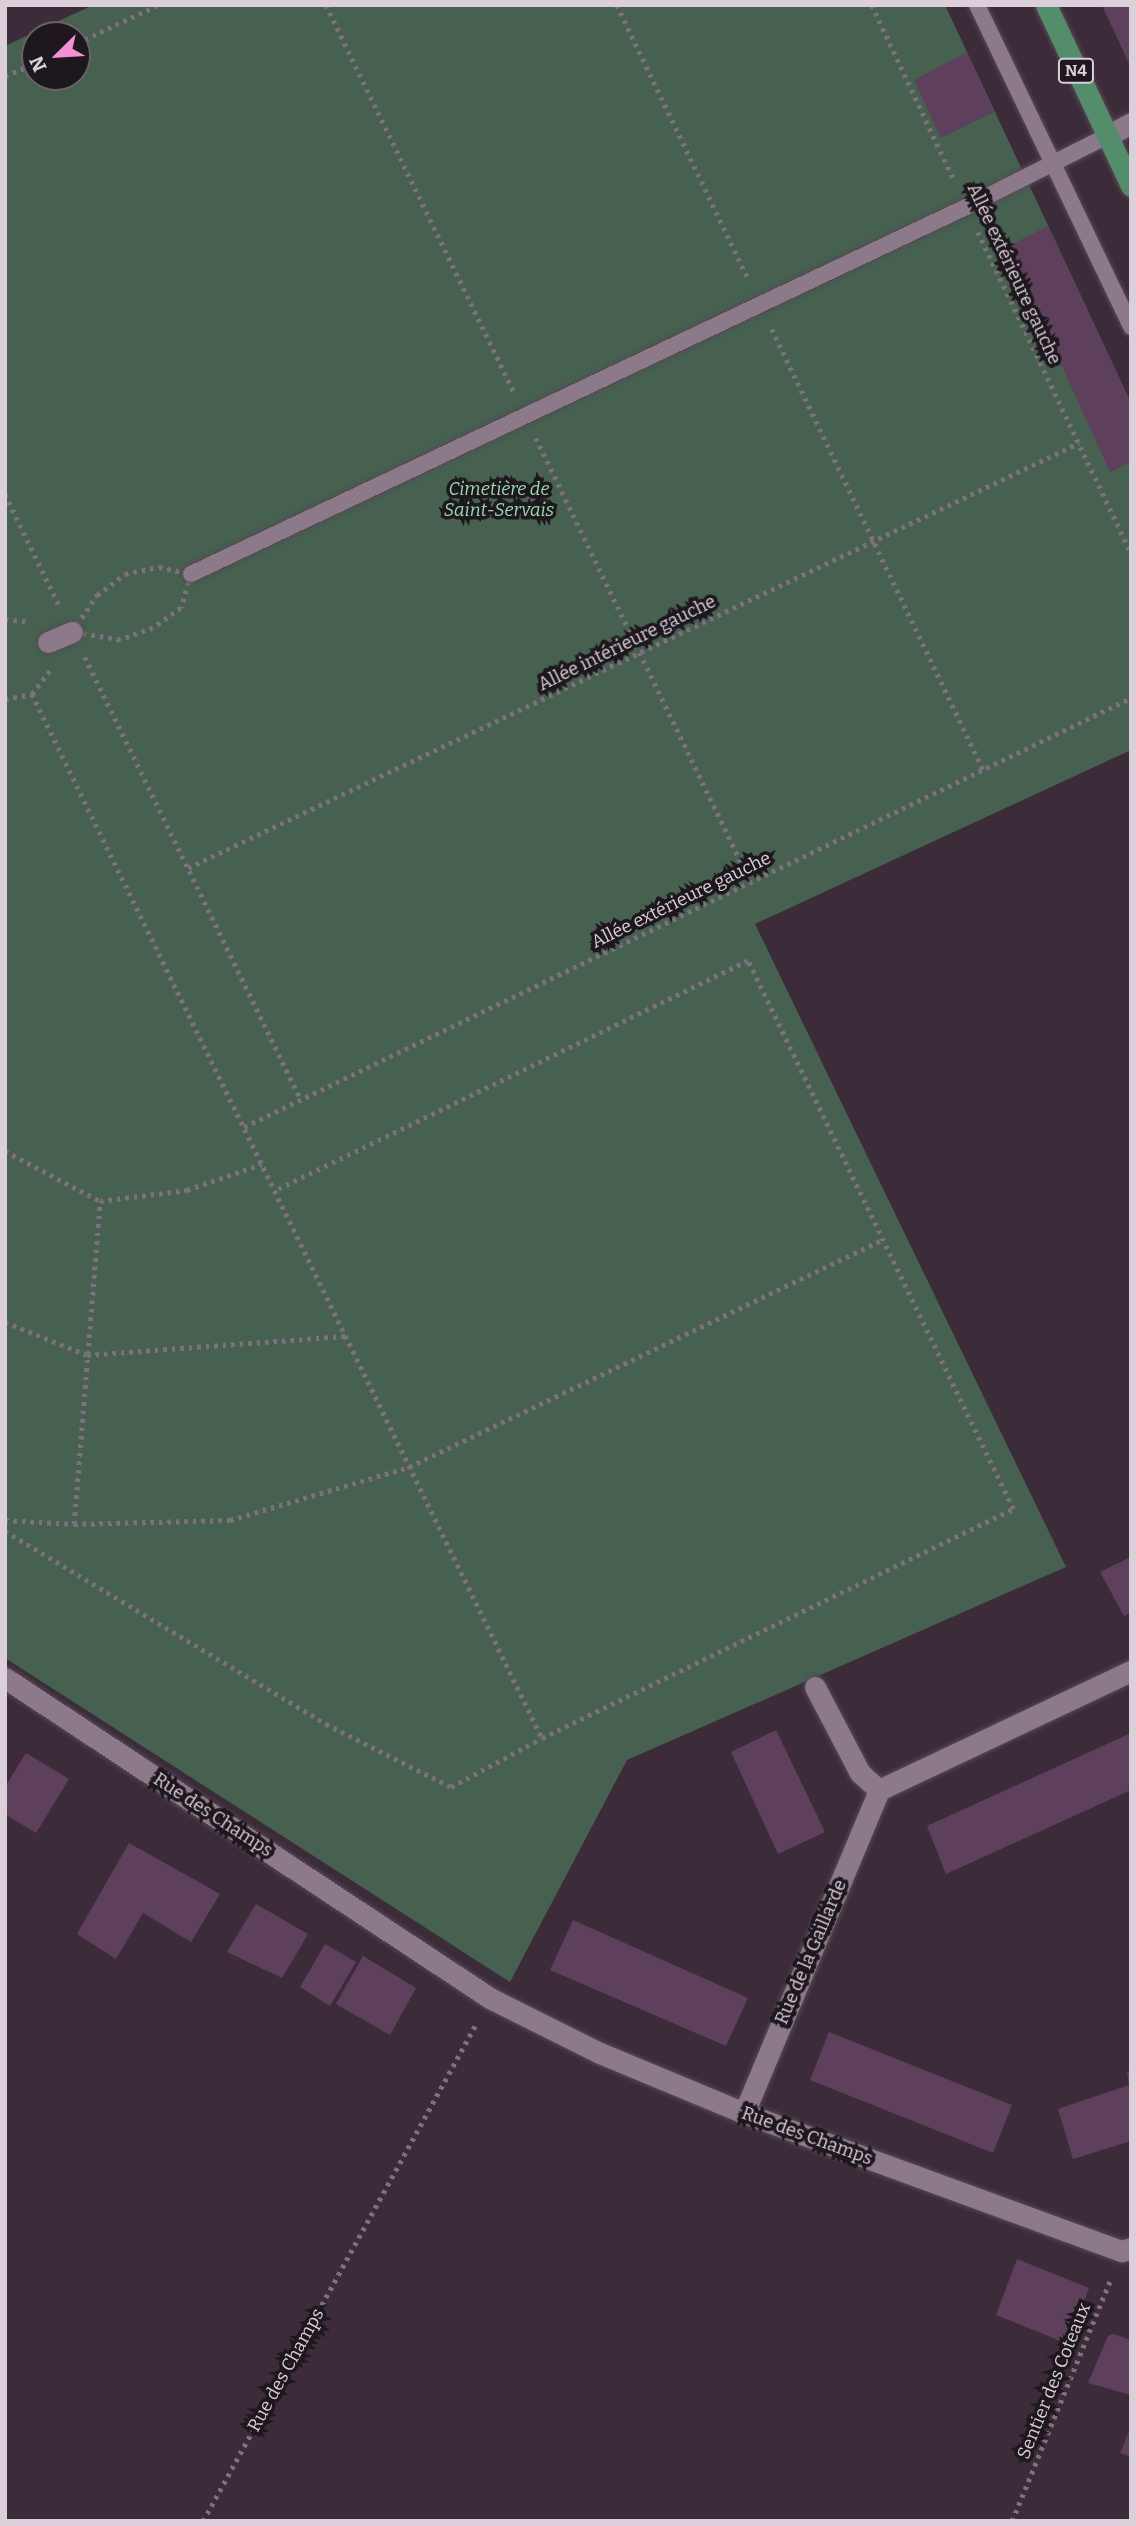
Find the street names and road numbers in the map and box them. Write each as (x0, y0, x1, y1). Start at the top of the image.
road number: N4 (1057, 58, 1095, 83)
street label: Allée extérieure gauche (963, 180, 1065, 368)
street label: Allée intérieure gauche (535, 591, 719, 695)
street label: Allée extérieure gauche (588, 847, 774, 953)
street label: Rue des Champs (149, 1768, 277, 1862)
street label: Rue de la Gaillarde (771, 1876, 851, 2028)
street label: Rue des Champs (739, 2102, 875, 2170)
street label: Sentier des Coteaux (1013, 2300, 1095, 2462)
street label: Rue des Champs (243, 2305, 329, 2435)

